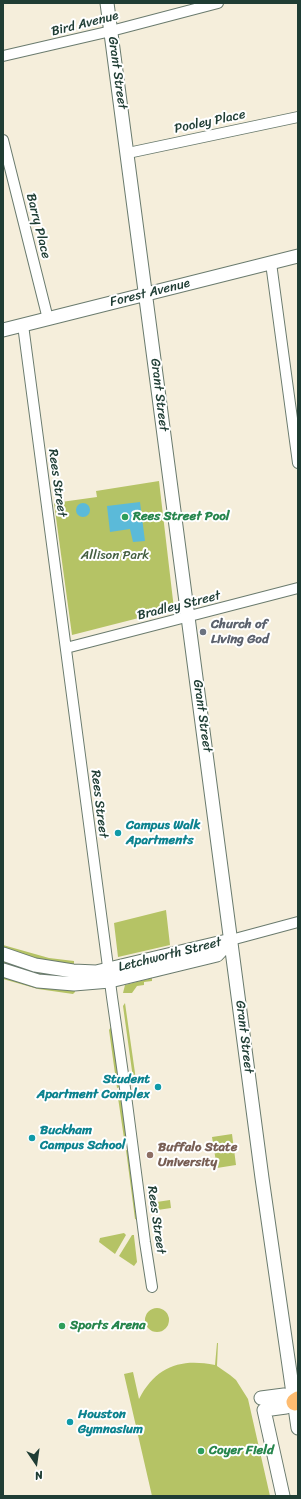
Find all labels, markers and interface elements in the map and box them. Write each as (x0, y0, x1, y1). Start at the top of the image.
street label: Bird Avenue (50, 8, 120, 40)
street label: Grant Street (104, 36, 130, 110)
street label: Pooley Place (173, 107, 247, 137)
street label: Barry Place (22, 192, 54, 260)
street label: Forest Avenue (108, 276, 192, 310)
street label: Grant Street (147, 358, 171, 432)
street label: Rees Street (45, 448, 69, 518)
place label: Rees Street Pool (133, 509, 230, 525)
marker: Rees Street Pool (120, 512, 130, 522)
park label: Allison Park (81, 548, 149, 564)
street label: Bradley Street (136, 588, 222, 624)
place label: Church of Living God (211, 617, 269, 648)
marker: Church of Living God (198, 627, 208, 637)
street label: Grant Street (189, 679, 215, 753)
street label: Rees Street (87, 769, 111, 839)
place label: Campus Walk Apartments (126, 818, 200, 849)
marker: Campus Walk Apartments (113, 828, 123, 838)
street label: Letchworth Street (117, 935, 223, 975)
street label: Grant Street (232, 1000, 256, 1074)
place label: Student Apartment Complex (37, 1072, 150, 1103)
marker: Student Apartment Complex (153, 1082, 163, 1092)
place label: Buckham Campus School (40, 1123, 126, 1154)
marker: Buckham Campus School (27, 1133, 37, 1143)
place label: Buffalo State University (158, 1140, 237, 1171)
marker: Buffalo State University (145, 1150, 155, 1160)
street label: Rees Street (144, 1185, 168, 1255)
place label: Sports Arena (70, 1318, 146, 1334)
marker: Sports Arena (57, 1321, 67, 1331)
place label: Houston Gymnasium (78, 1407, 143, 1438)
marker: Houston Gymnasium (65, 1417, 75, 1427)
north arrow (16, 1443, 56, 1483)
place label: Coyer Field (209, 1443, 274, 1459)
marker: Coyer Field (196, 1446, 206, 1456)
text: N (33, 1465, 45, 1485)

